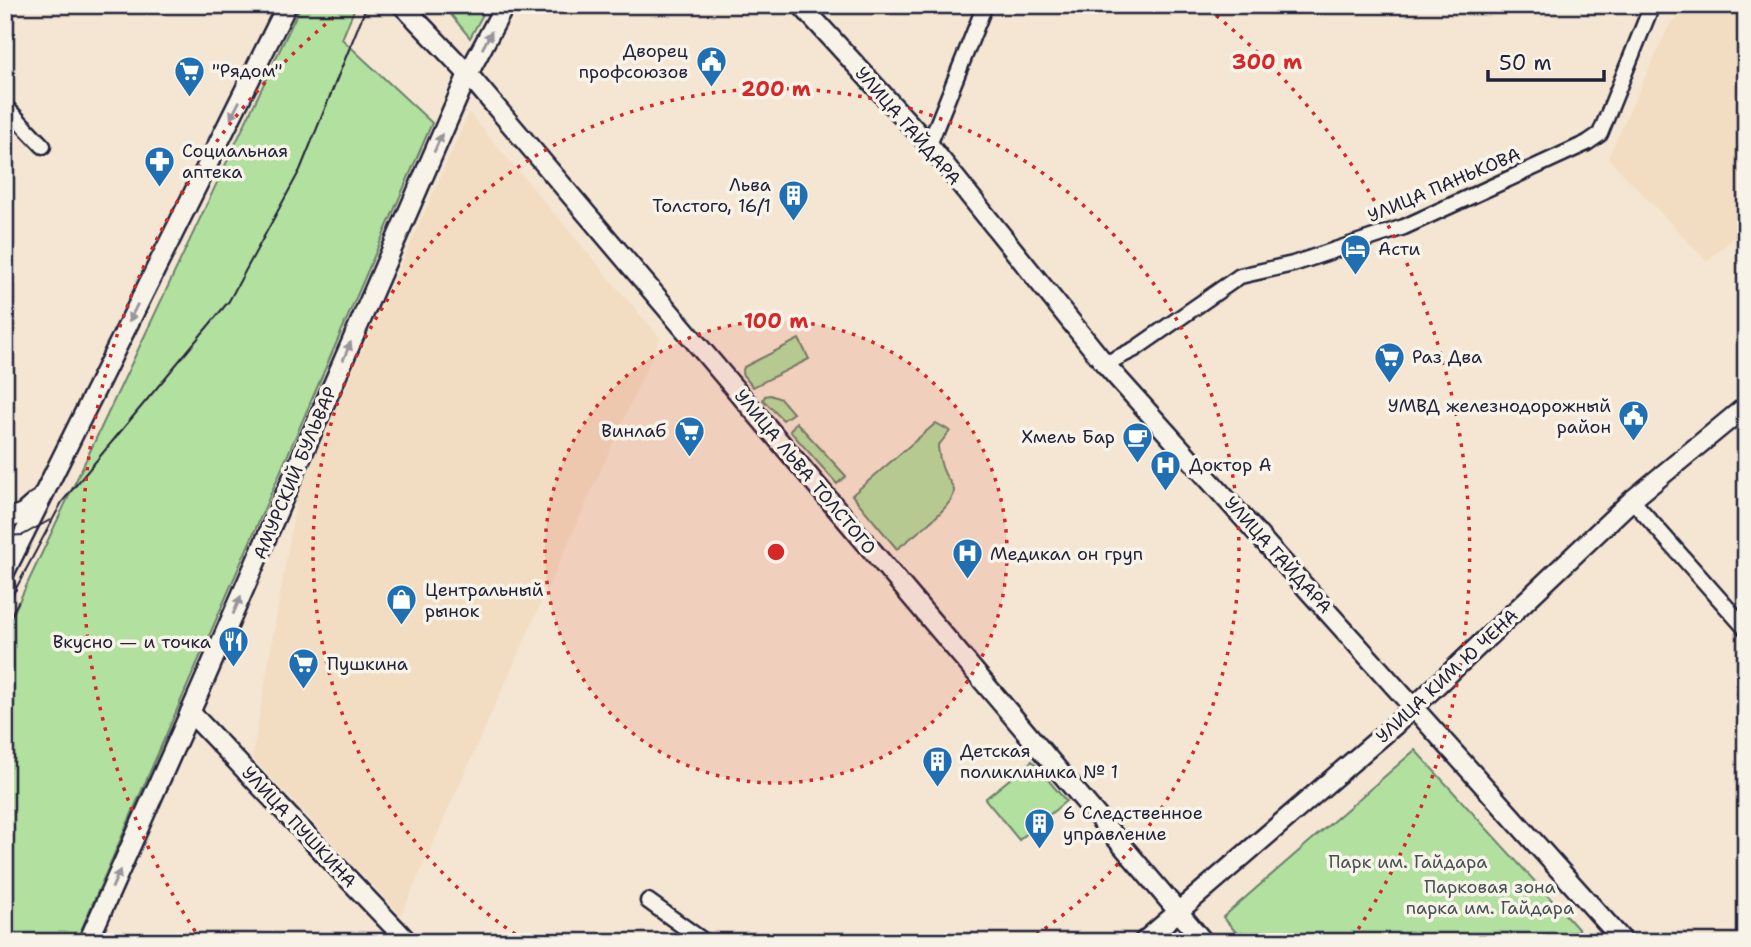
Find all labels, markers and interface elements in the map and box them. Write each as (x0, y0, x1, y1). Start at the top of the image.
one-way arrow (481, 30, 492, 50)
scale bar (1488, 38, 1604, 82)
place label: Дворец профсоюзов (579, 39, 688, 84)
public building icon: Дворец профсоюзов (694, 44, 728, 88)
text: 300 m (1232, 48, 1302, 76)
text: 50 m (1499, 49, 1552, 77)
supermarket icon: "Рядом" (172, 54, 206, 98)
place label: "Рядом" (212, 59, 282, 83)
street label: УЛИЦА ГАЙДАРА (850, 62, 966, 190)
text: 200 m (741, 75, 811, 103)
one-way arrow (229, 100, 240, 120)
one-way arrow (433, 132, 444, 153)
place label: Социальная аптека (182, 139, 288, 184)
street label: УЛИЦА ПАНЬКОВА (1364, 142, 1524, 228)
pharmacy icon: Социальная аптека (142, 144, 176, 188)
place label: Льва Толстого, 16/1 (652, 173, 771, 218)
building icon: Льва Толстого, 16/1 (777, 178, 811, 222)
hotel icon: Асти (1338, 232, 1372, 276)
place label: Асти (1378, 237, 1421, 261)
one-way arrow (127, 303, 138, 323)
text: 100 m (744, 307, 808, 335)
supermarket icon: Раз Два (1372, 340, 1406, 384)
one-way arrow (342, 341, 353, 362)
place label: Раз Два (1412, 345, 1482, 369)
street label: АМУРСКИЙ БУЛЬВАР (248, 383, 342, 563)
street label: УЛИЦА ЛЬВА ТОЛСТОГО (729, 384, 881, 560)
place label: УМВД железнодорожный район (1388, 394, 1611, 439)
public building icon: УМВД железнодорожный район (1617, 399, 1651, 443)
supermarket icon: Винлаб (672, 414, 706, 458)
place label: Винлаб (601, 419, 666, 443)
cafe icon: Хмель Бар (1121, 420, 1155, 464)
place label: Хмель Бар (1021, 425, 1115, 449)
hospital icon: Доктор А (1149, 448, 1183, 492)
place label: Доктор А (1189, 453, 1272, 477)
street label: УЛИЦА ГАЙДАРА (1219, 491, 1337, 619)
hospital icon: Медикал он груп (950, 537, 984, 581)
centre of rings (764, 540, 788, 564)
place label: Медикал он груп (990, 542, 1143, 566)
place label: Центральный рынок (425, 578, 544, 623)
shop icon: Центральный рынок (385, 583, 419, 627)
one-way arrow (231, 595, 243, 615)
street label: УЛИЦА КИМ Ю ЧЕНА (1371, 604, 1523, 748)
restaurant icon: Вкусно — и точка (217, 625, 251, 669)
place label: Вкусно — и точка (53, 630, 211, 654)
supermarket icon: Пушкина (287, 647, 321, 691)
place label: Пушкина (327, 652, 408, 676)
place label: Детская поликлиника № 1 (960, 739, 1118, 784)
building icon: Детская поликлиника № 1 (920, 744, 954, 788)
street label: УЛИЦА ПУШКИНА (236, 761, 362, 893)
place label: 6 Следственное управление (1063, 801, 1203, 846)
building icon: 6 Следственное управление (1023, 806, 1057, 850)
park label: Парк им. Гайдара (1329, 850, 1488, 874)
one-way arrow (111, 869, 122, 890)
park label: Парковая зона парка им. Гайдара (1406, 875, 1574, 920)

